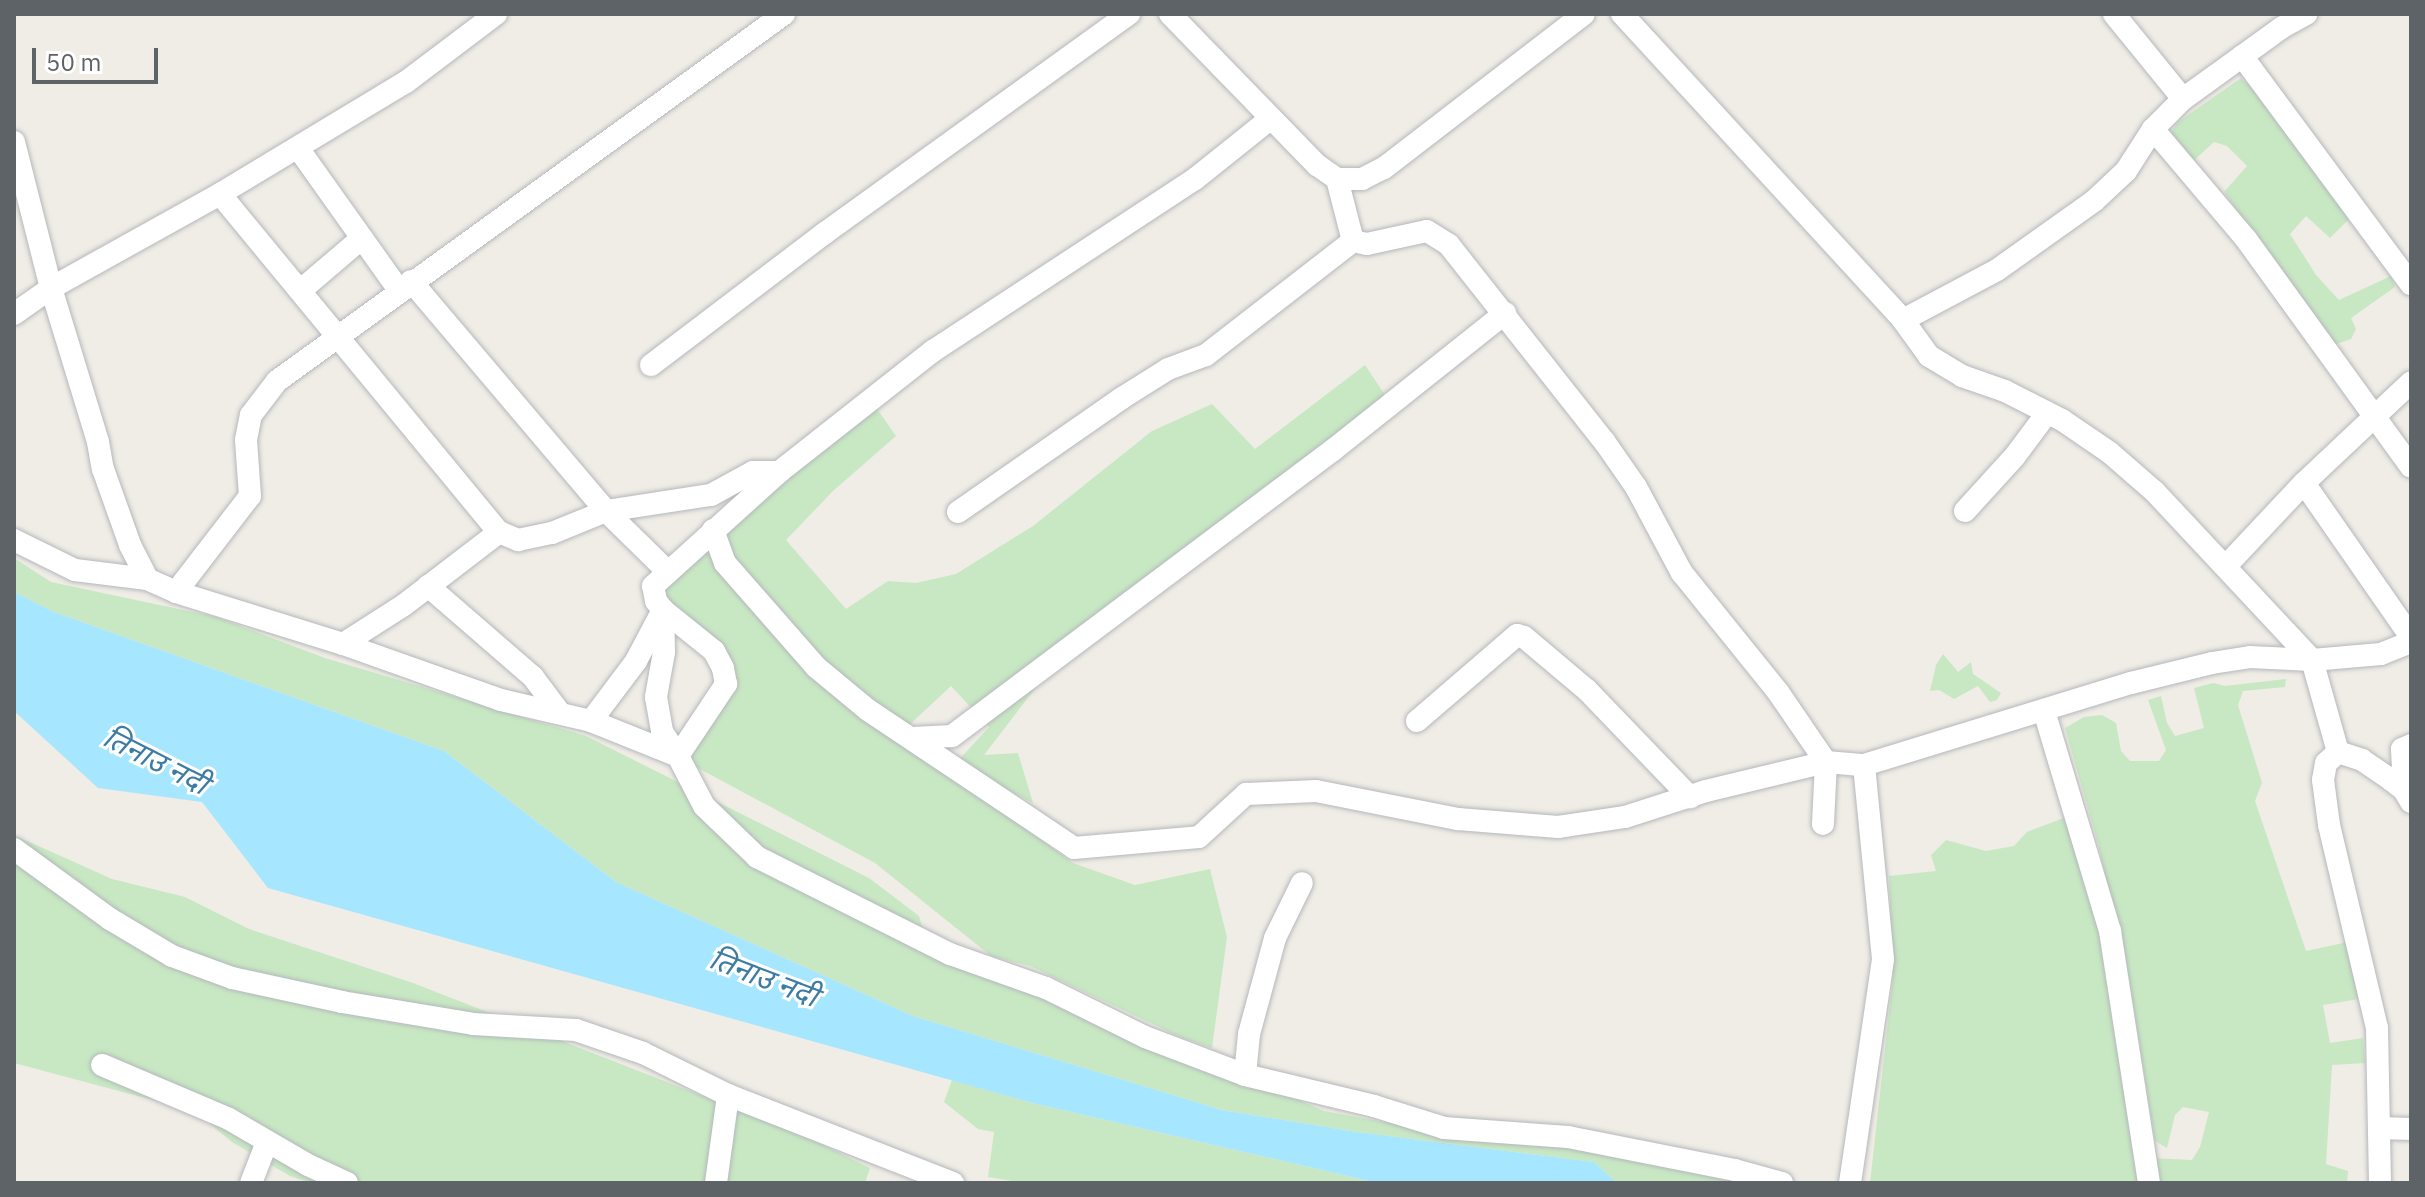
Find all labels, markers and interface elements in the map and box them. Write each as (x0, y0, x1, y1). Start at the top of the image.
scale bar (36, 32, 162, 82)
text: 50 m (46, 46, 101, 78)
water label: तिनाउ नदी (97, 718, 215, 802)
water label: तिनाउ नदी (705, 940, 823, 1014)

